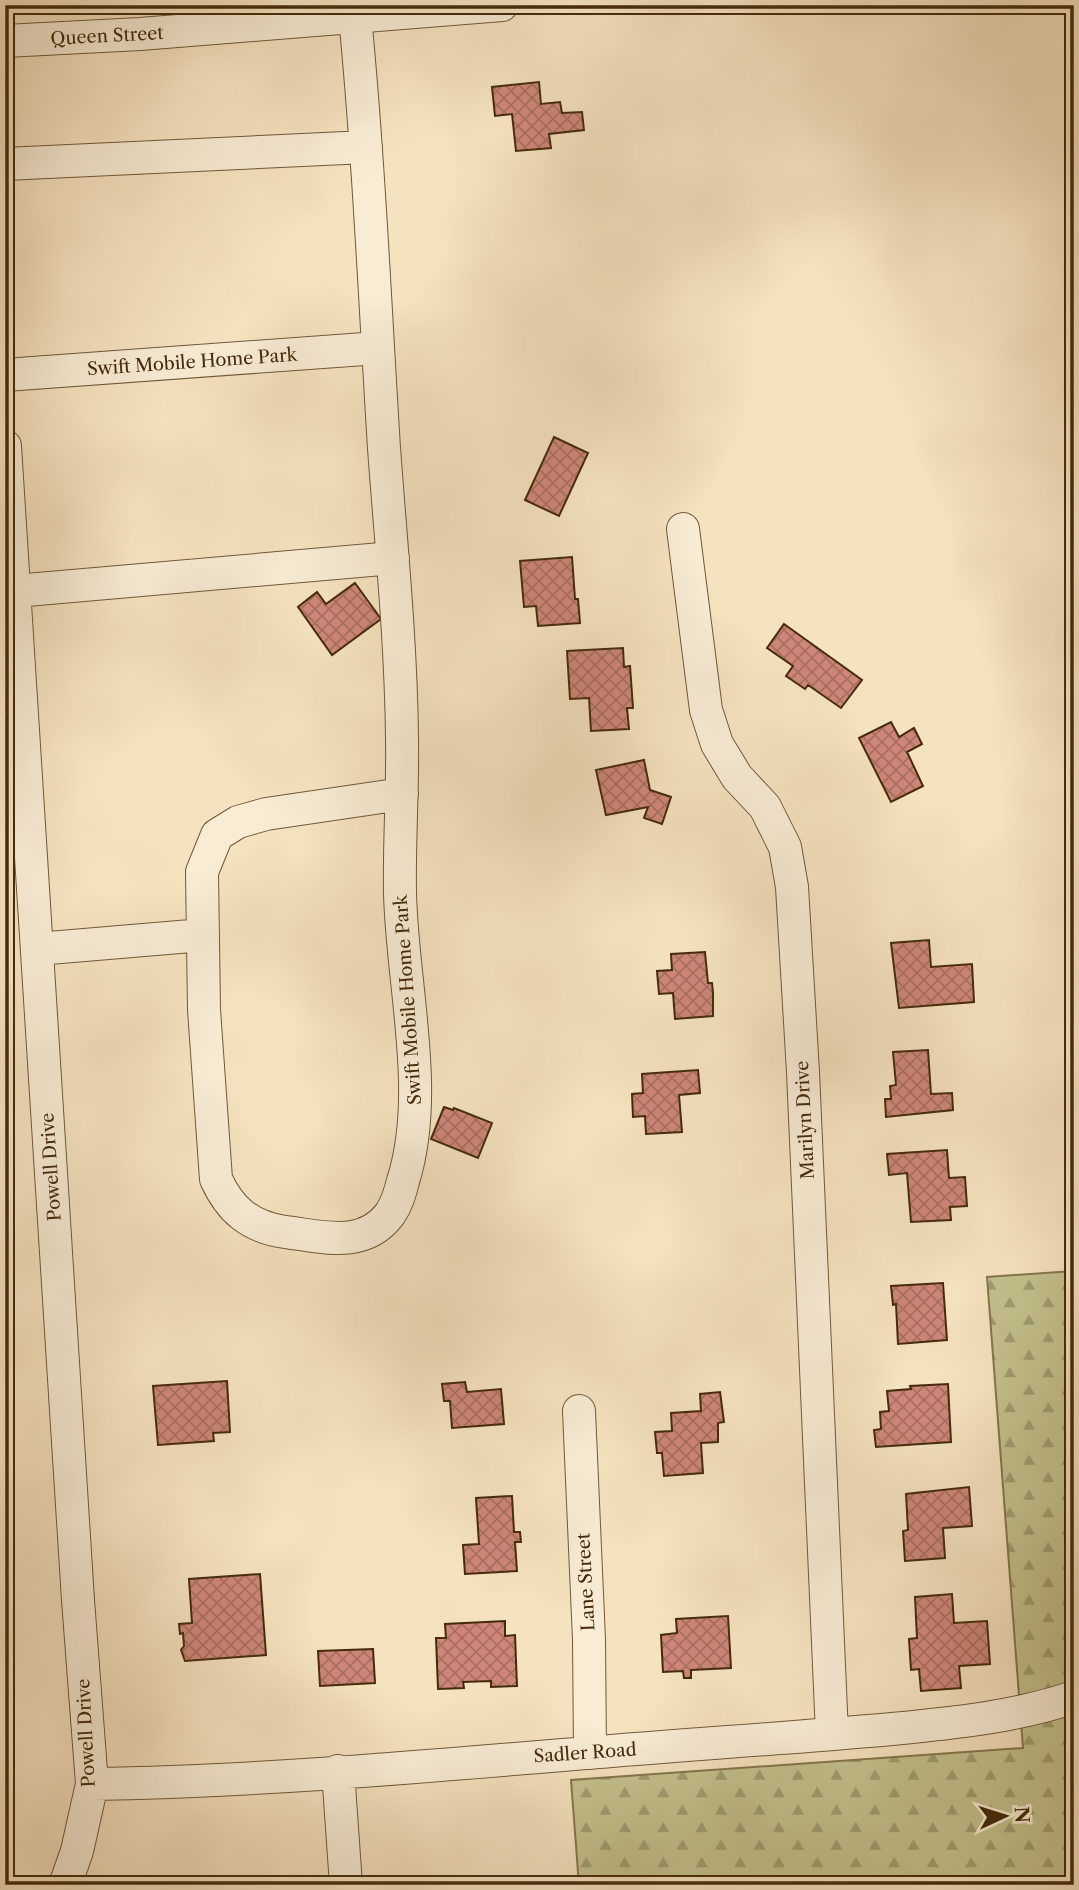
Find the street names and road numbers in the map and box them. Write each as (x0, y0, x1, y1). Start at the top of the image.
street label: Queen Street (50, 22, 165, 50)
street label: Swift Mobile Home Park (86, 344, 299, 380)
street label: Swift Mobile Home Park (390, 893, 426, 1106)
street label: Marilyn Drive (791, 1060, 819, 1180)
street label: Powell Drive (36, 1112, 66, 1222)
street label: Lane Street (572, 1532, 600, 1632)
street label: Powell Drive (72, 1678, 100, 1788)
street label: Sadler Road (533, 1738, 637, 1768)

